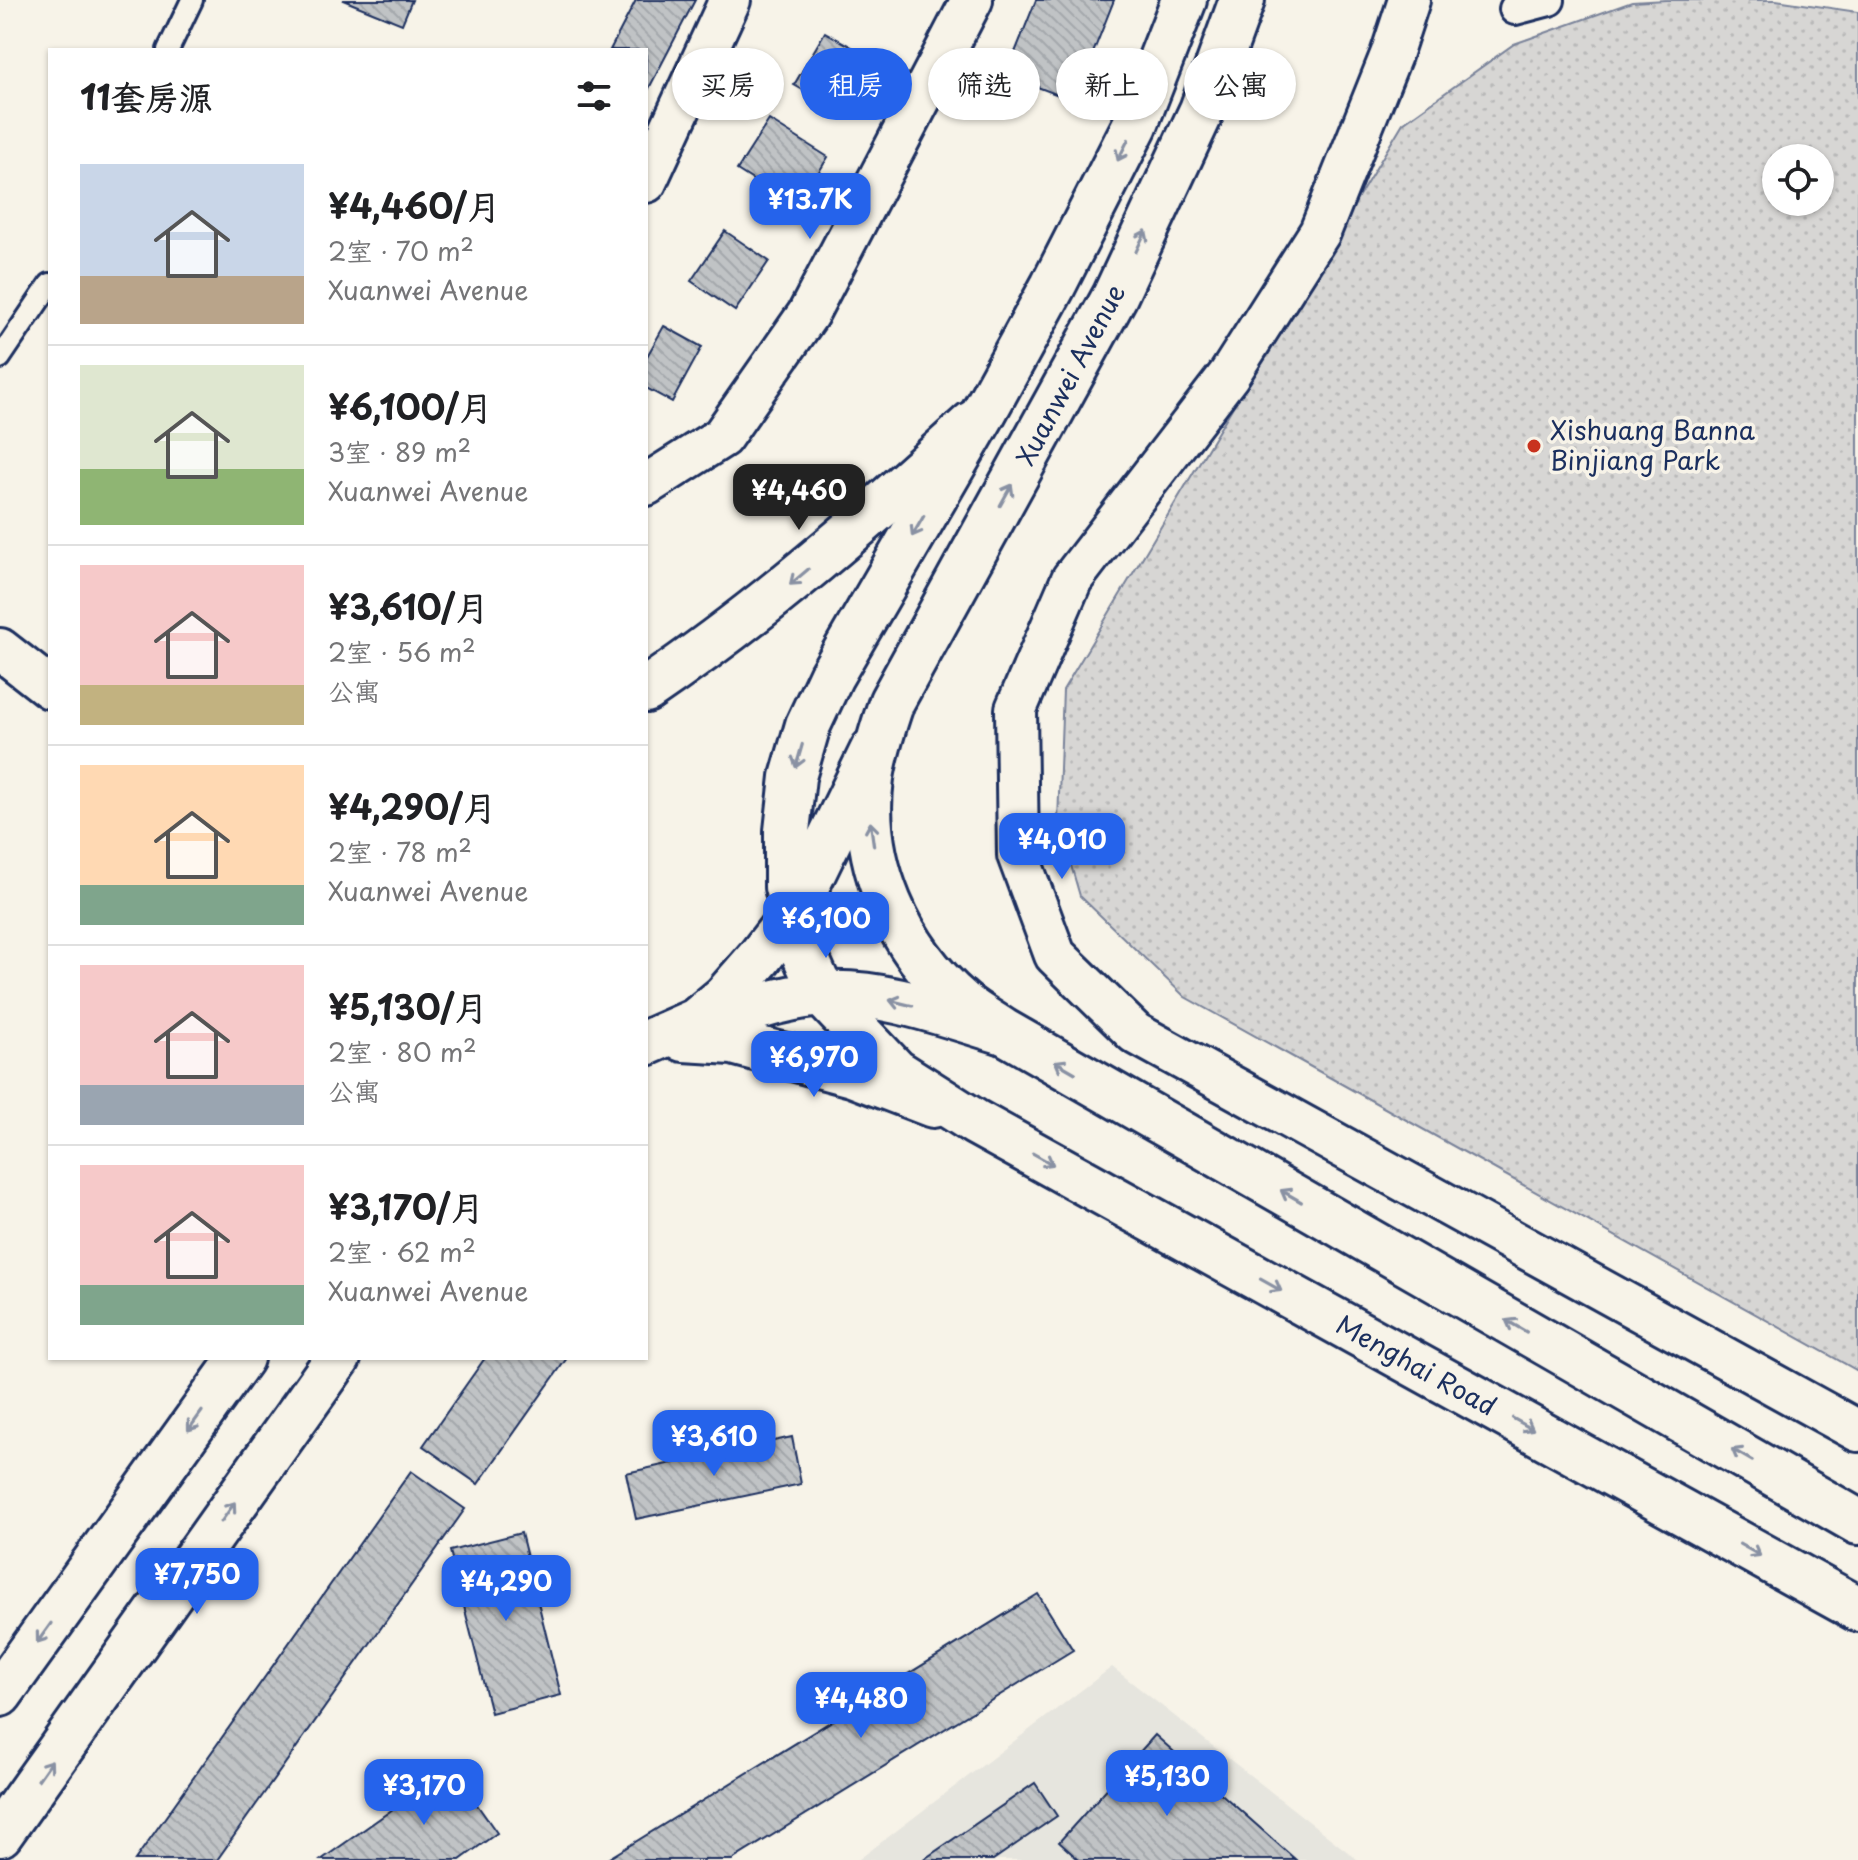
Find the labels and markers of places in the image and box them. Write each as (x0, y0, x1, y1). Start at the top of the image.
pin: ¥13.7K (745, 173, 875, 241)
place label: Xishuang Banna Binjiang Park (1550, 410, 1756, 479)
marker: Xishuang Banna Binjiang Park (1525, 437, 1543, 455)
pin: ¥4,460 (734, 464, 864, 532)
pin: ¥4,010 (997, 813, 1127, 881)
pin: ¥6,100 (761, 892, 891, 960)
pin: ¥6,970 (749, 1031, 879, 1099)
pin: ¥3,610 (649, 1410, 779, 1478)
pin: ¥7,750 (132, 1548, 262, 1616)
pin: ¥4,290 (441, 1555, 571, 1623)
pin: ¥4,480 (796, 1672, 926, 1740)
pin: ¥5,130 (1102, 1750, 1232, 1818)
pin: ¥3,170 (359, 1759, 489, 1827)

